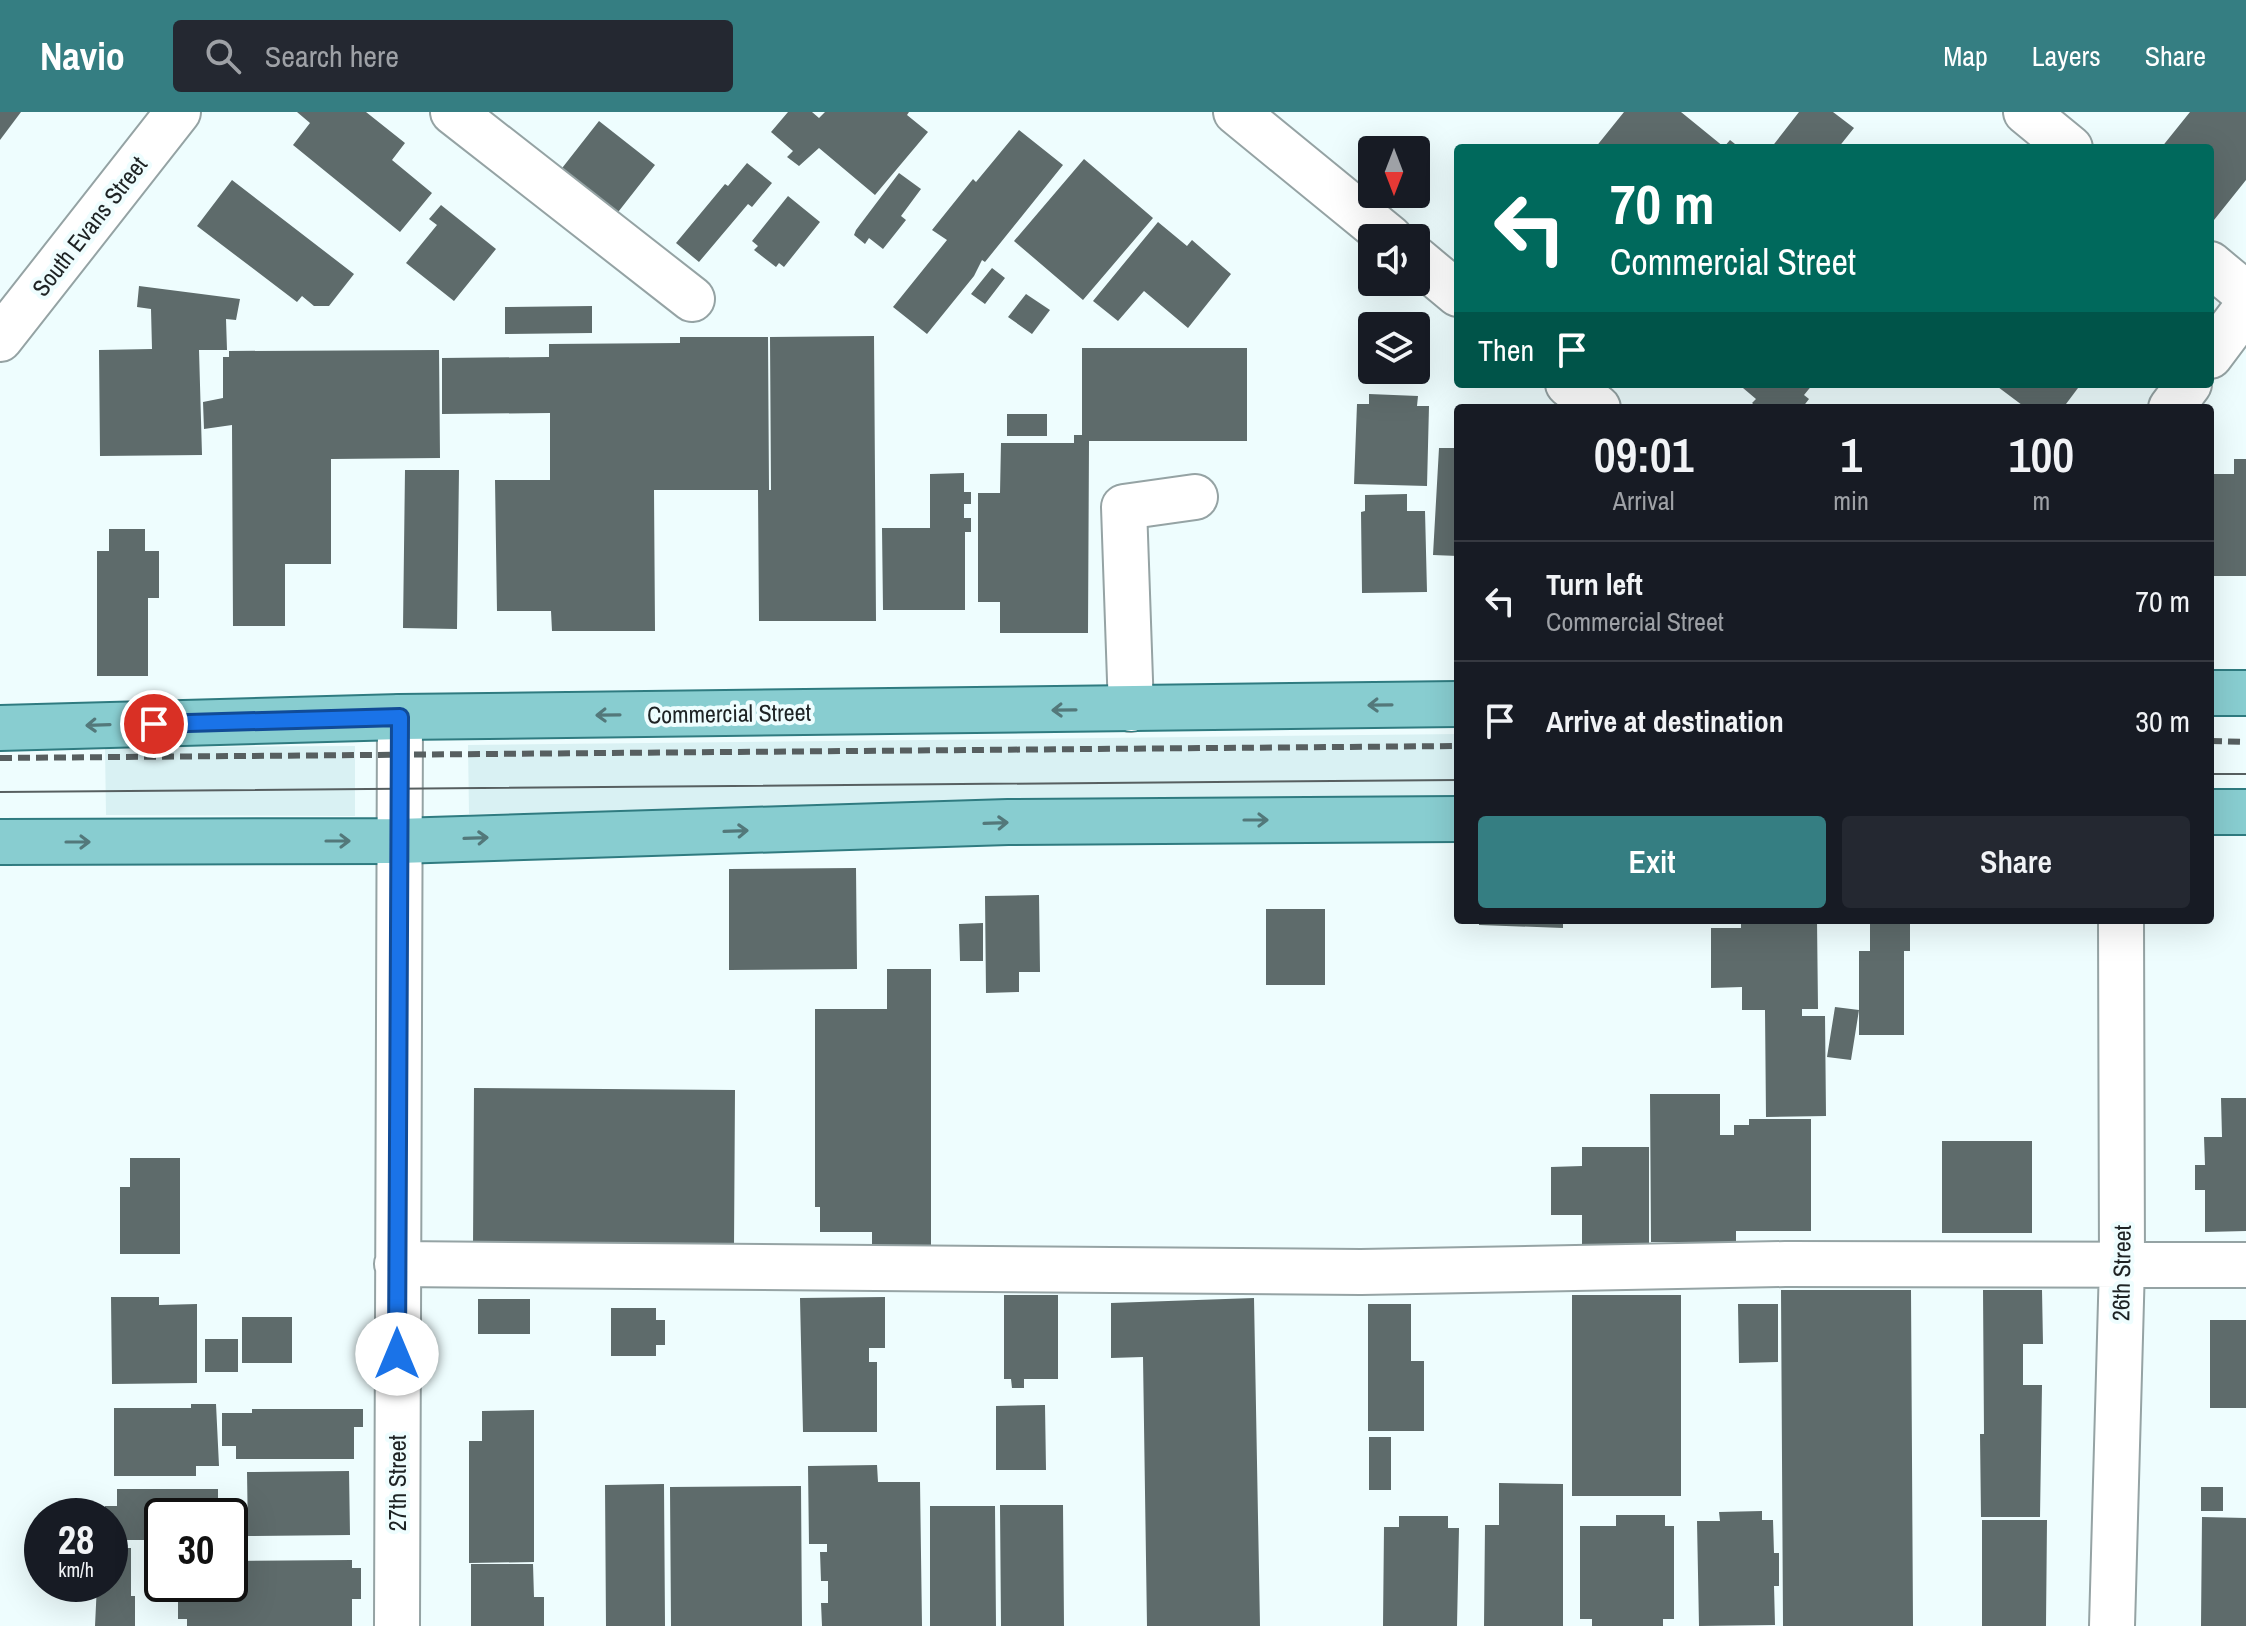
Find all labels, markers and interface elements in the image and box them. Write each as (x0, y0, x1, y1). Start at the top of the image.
search box (173, 20, 733, 92)
text: Navio (40, 31, 125, 82)
icon: search (201, 34, 245, 78)
text: Search here (265, 36, 399, 76)
text: Map (1943, 37, 1988, 75)
text: Layers (2032, 37, 2101, 75)
text: Share (2145, 37, 2206, 75)
north arrow (1358, 136, 1430, 208)
map controls (1358, 136, 1430, 384)
street label: South Evans Street (24, 149, 154, 303)
text: 70 m (1610, 166, 1715, 241)
icon: left (1478, 176, 1582, 280)
button: sound (1358, 224, 1430, 296)
text: Commercial Street (1610, 238, 1856, 286)
button: layers (1358, 312, 1430, 384)
icon: arrive (1550, 328, 1594, 372)
text: Then (1478, 330, 1534, 370)
text: 09:01 (1594, 422, 1694, 487)
text: 1 (1840, 422, 1862, 487)
text: 100 (2009, 422, 2074, 487)
text: Arrival (1613, 483, 1674, 518)
text: min (1833, 483, 1869, 518)
text: m (2033, 483, 2050, 518)
text: Turn left (1546, 564, 1643, 604)
icon: left (1478, 579, 1522, 623)
text: 70 m (2135, 581, 2190, 621)
text: Commercial Street (1546, 604, 1724, 639)
pin (120, 690, 188, 758)
street label: Commercial Street (647, 696, 812, 730)
one-way arrow (1367, 698, 1394, 713)
icon: arrive (1478, 699, 1522, 743)
text: Arrive at destination (1546, 701, 1784, 741)
text: 30 m (2135, 701, 2190, 741)
icon: arrive (132, 702, 176, 746)
one-way arrow (1051, 702, 1078, 718)
one-way arrow (595, 707, 622, 723)
one-way arrow (85, 718, 112, 733)
one-way arrow (1242, 812, 1269, 828)
one-way arrow (982, 815, 1009, 830)
button: Exit (1478, 816, 1826, 908)
button: Share (1842, 816, 2190, 908)
one-way arrow (722, 823, 749, 838)
one-way arrow (462, 831, 489, 846)
one-way arrow (324, 833, 351, 849)
one-way arrow (64, 834, 91, 850)
street label: 26th Street (2104, 1224, 2138, 1321)
position arrow (355, 1312, 439, 1396)
street label: 27th Street (381, 1434, 413, 1531)
speed limit sign: 30 (144, 1498, 248, 1602)
text: 28 (58, 1513, 94, 1566)
text: km/h (58, 1556, 94, 1583)

